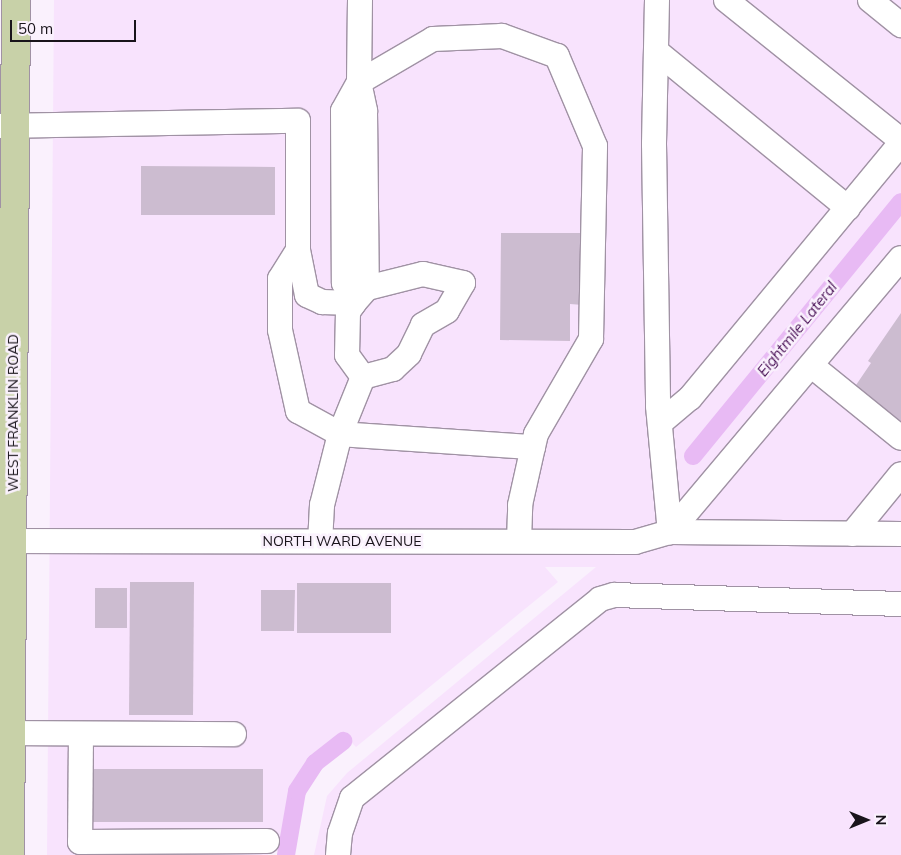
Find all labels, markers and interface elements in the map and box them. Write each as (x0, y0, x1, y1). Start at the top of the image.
scale bar (12, 10, 139, 42)
text: 50 m (18, 19, 53, 38)
water label: Eightmile Lateral (753, 278, 841, 380)
street label: WEST FRANKLIN ROAD (5, 334, 21, 492)
street label: NORTH WARD AVENUE (263, 533, 421, 549)
north arrow (841, 795, 891, 845)
text: N (872, 815, 890, 825)

